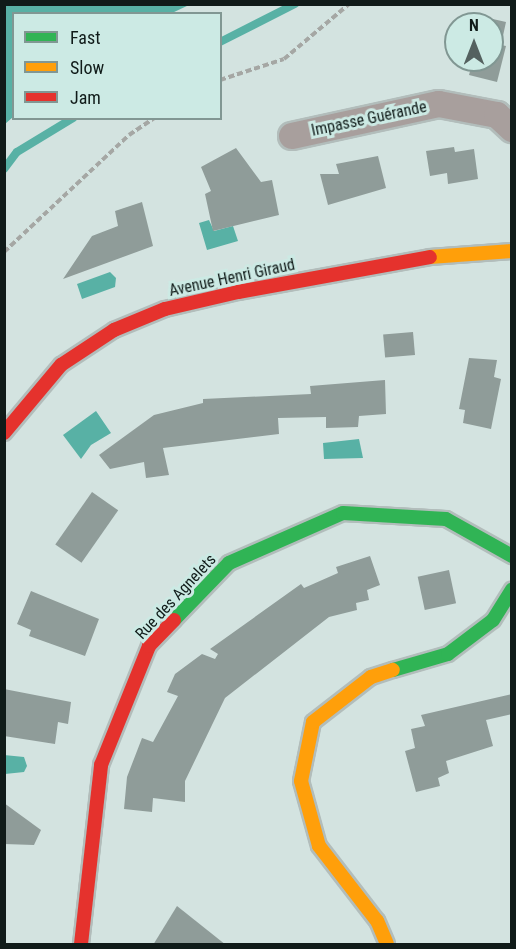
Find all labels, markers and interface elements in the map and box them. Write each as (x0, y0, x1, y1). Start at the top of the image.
legend (12, 12, 222, 120)
north arrow (444, 12, 504, 72)
text: N (469, 16, 479, 35)
text: Fast (70, 27, 101, 48)
text: Slow (70, 57, 104, 78)
text: Jam (70, 87, 101, 108)
street label: Impasse Guérande (310, 97, 428, 141)
street label: Avenue Henri Giraud (167, 255, 297, 301)
street label: Rue des Agnelets (132, 550, 220, 644)

